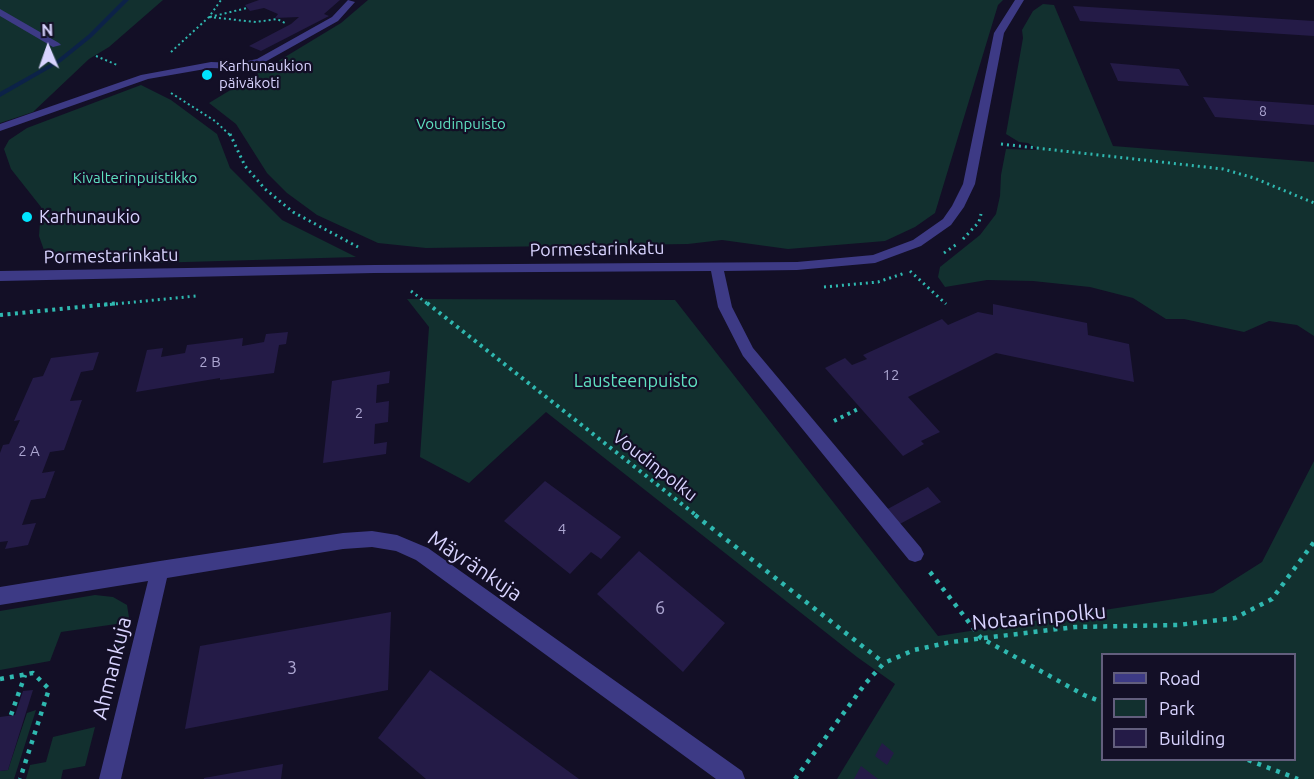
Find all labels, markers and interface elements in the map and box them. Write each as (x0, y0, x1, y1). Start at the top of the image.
north arrow (18, 18, 78, 78)
text: N (41, 21, 54, 39)
place label: Karhunaukion päiväkoti (219, 57, 312, 92)
marker: Karhunaukion päiväkoti (200, 68, 214, 82)
house number: 8 (1259, 103, 1267, 119)
park label: Voudinpuisto (416, 115, 506, 133)
park label: Kivalterinpuistikko (73, 169, 197, 187)
place label: Karhunaukio (39, 206, 140, 228)
marker: Karhunaukio (20, 210, 34, 224)
street label: Pormestarinkatu (530, 237, 664, 261)
street label: Pormestarinkatu (44, 244, 178, 268)
house number: 2 B (199, 353, 221, 371)
house number: 12 (883, 366, 899, 384)
park label: Lausteenpuisto (574, 370, 698, 392)
house number: 2 (355, 404, 363, 422)
street label: Voudinpolku (608, 426, 702, 506)
house number: 2 A (18, 442, 40, 460)
house number: 4 (558, 520, 566, 538)
street label: Mäyränkuja (423, 525, 527, 607)
house number: 6 (655, 597, 665, 619)
street label: Notaarinpolku (971, 599, 1107, 635)
street label: Ahmankuja (87, 614, 137, 722)
legend (1101, 653, 1296, 761)
house number: 3 (287, 657, 297, 679)
text: Road (1159, 668, 1201, 688)
text: Park (1159, 698, 1195, 718)
text: Building (1159, 728, 1225, 748)

